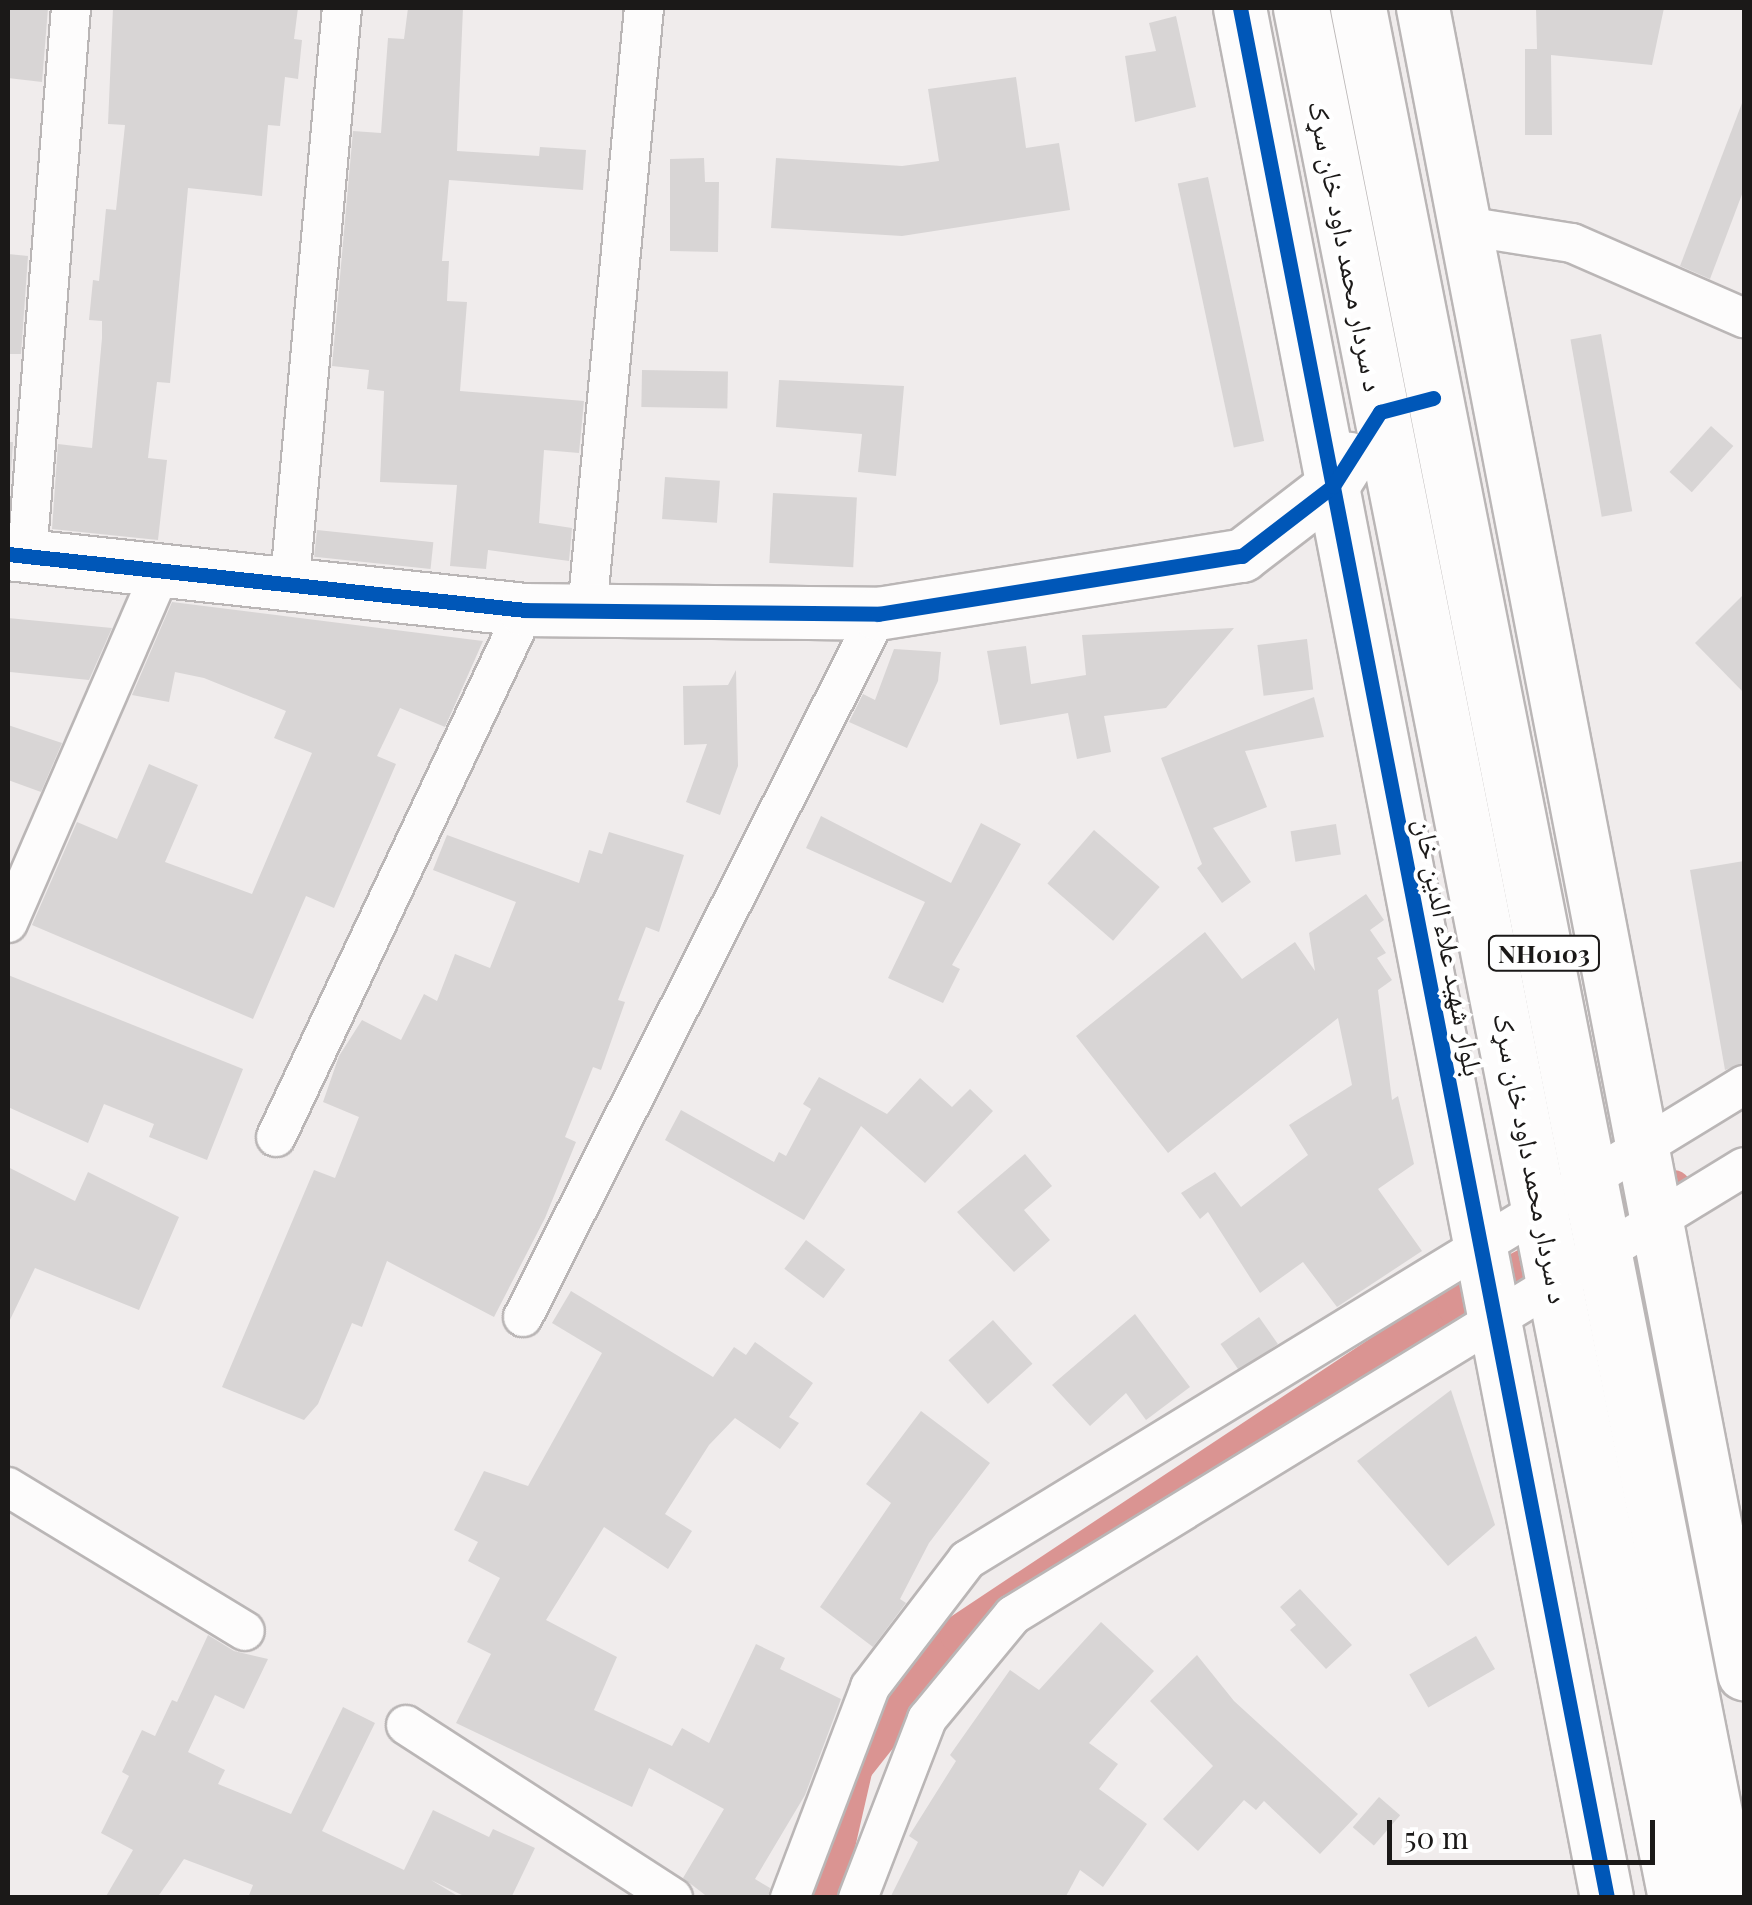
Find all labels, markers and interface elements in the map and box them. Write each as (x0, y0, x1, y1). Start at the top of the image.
street label: د سردار محمد داود خان سړک (1302, 98, 1392, 394)
street label: بلوار شهید علاء الدین خان (1409, 815, 1491, 1079)
road number: NH0103 (1486, 933, 1602, 973)
street label: د سردار محمد داود خان سړک (1487, 1010, 1577, 1306)
scale bar (1392, 1800, 1660, 1862)
text: 50 m (1404, 1817, 1469, 1857)

